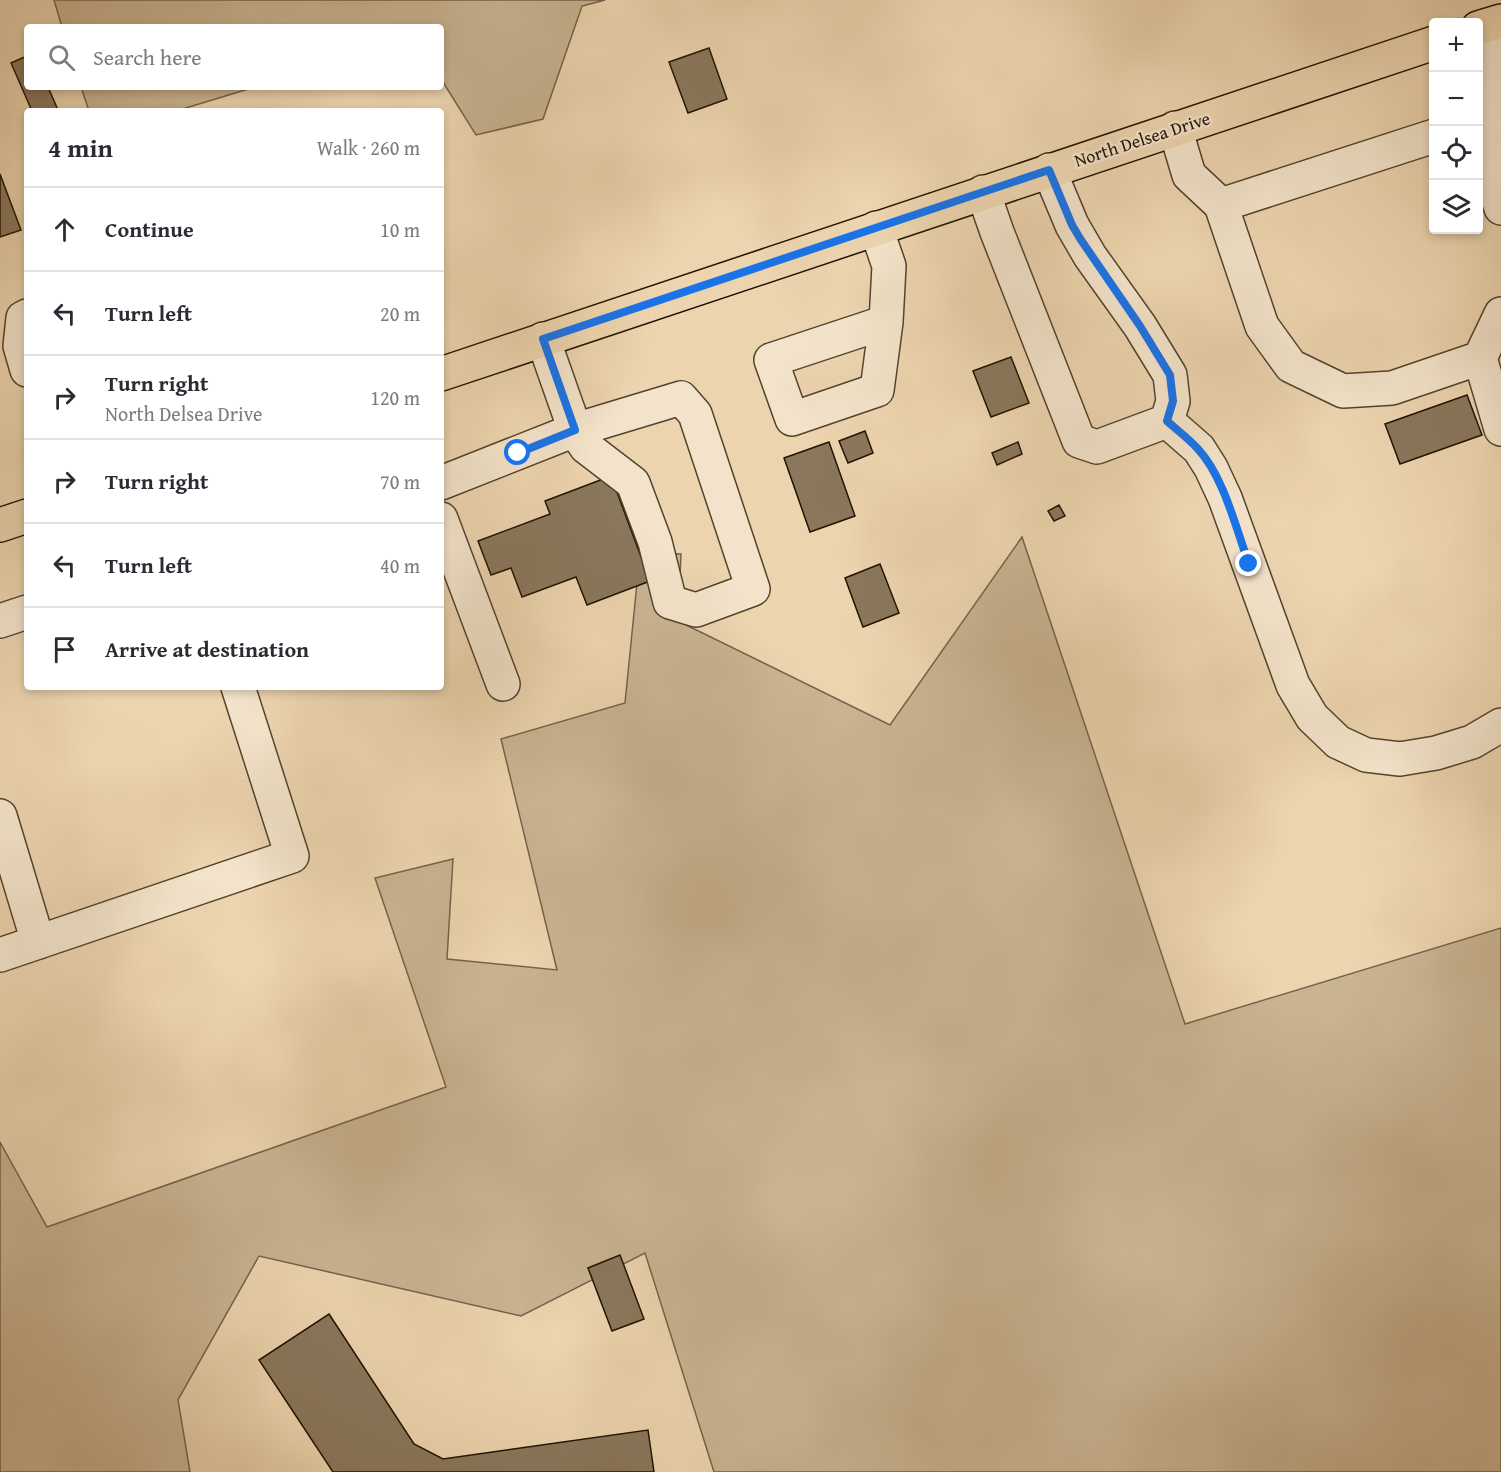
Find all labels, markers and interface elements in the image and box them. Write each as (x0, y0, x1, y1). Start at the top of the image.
map controls (1429, 18, 1483, 234)
button: + (1429, 18, 1483, 72)
search box (24, 24, 444, 90)
icon: search (45, 41, 78, 74)
text: Search here (93, 41, 202, 73)
button: − (1429, 72, 1483, 126)
street label: North Delsea Drive (1070, 104, 1214, 174)
button: locate (1429, 126, 1483, 180)
text: 4 min (48, 128, 113, 167)
text: Walk · 260 m (317, 133, 420, 162)
button: layers (1429, 180, 1483, 234)
icon: ahead (48, 213, 81, 246)
text: Continue (105, 213, 194, 245)
text: 10 m (380, 215, 420, 244)
icon: left (48, 297, 81, 330)
text: Turn left (105, 297, 192, 329)
text: 20 m (380, 299, 420, 328)
text: Turn right (105, 367, 208, 399)
icon: right (48, 381, 81, 414)
text: 120 m (370, 383, 420, 412)
text: North Delsea Drive (105, 399, 262, 428)
route start (504, 439, 530, 465)
icon: right (48, 465, 81, 498)
text: Turn right (105, 465, 208, 497)
text: 70 m (380, 467, 420, 496)
icon: left (48, 549, 81, 582)
text: Turn left (105, 549, 192, 581)
route end (1235, 550, 1261, 576)
text: 40 m (380, 551, 420, 580)
icon: arrive (48, 633, 81, 666)
text: Arrive at destination (105, 633, 309, 665)

